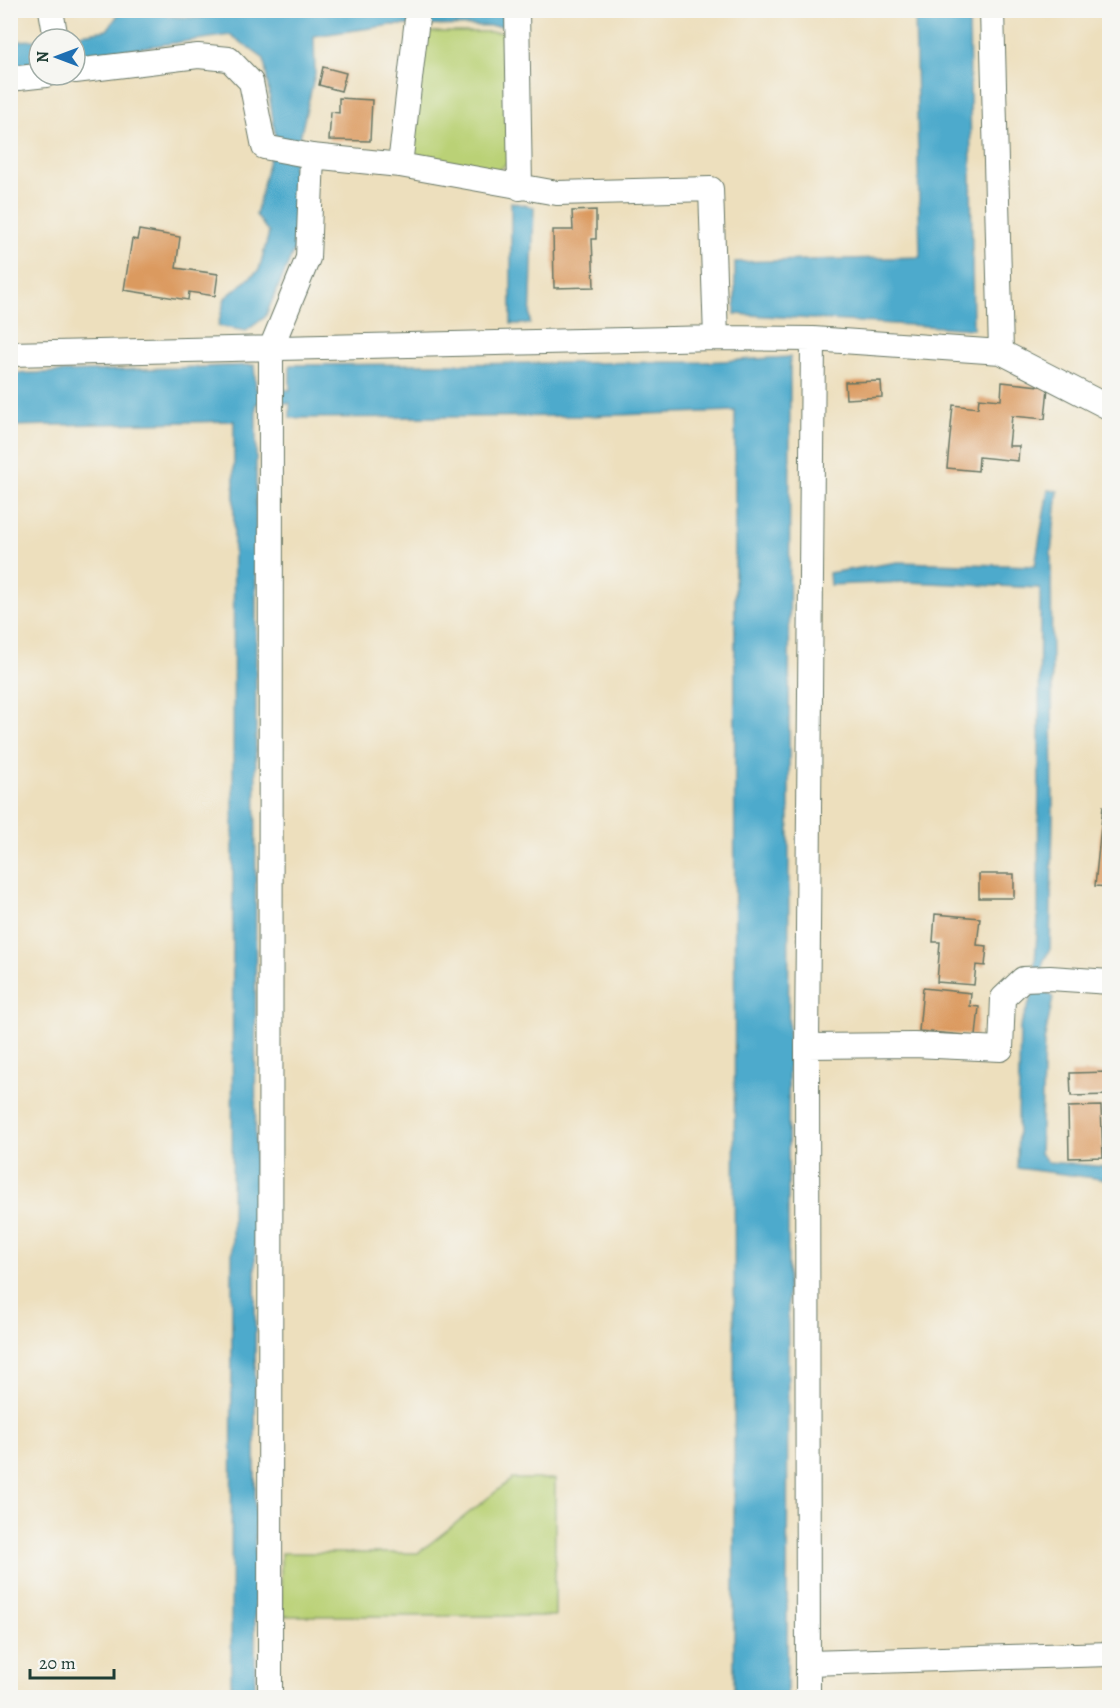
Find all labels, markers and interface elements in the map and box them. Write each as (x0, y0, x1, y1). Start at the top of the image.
north arrow (27, 27, 87, 87)
text: N (32, 51, 54, 63)
scale bar (30, 1642, 114, 1680)
text: 20 m (39, 1651, 76, 1675)

